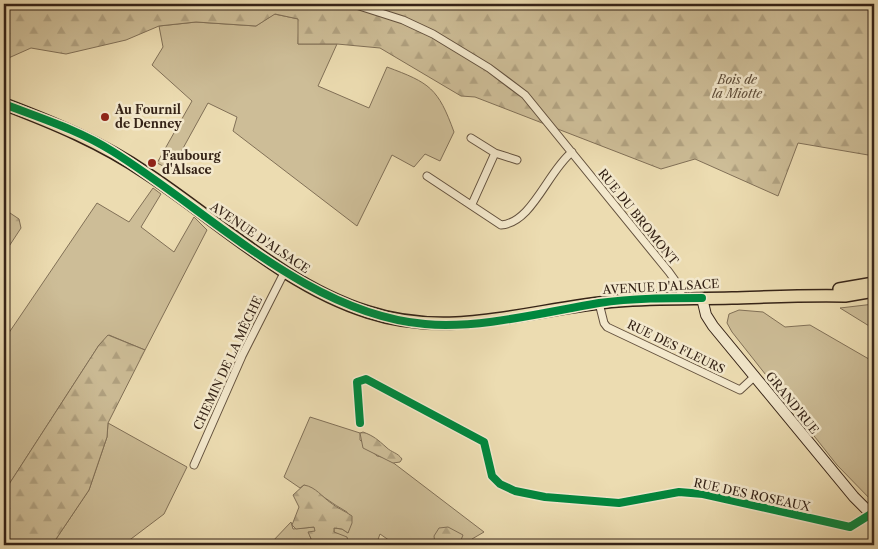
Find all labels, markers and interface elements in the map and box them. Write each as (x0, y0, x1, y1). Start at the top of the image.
park label: Bois de la Miotte (712, 72, 763, 101)
place label: Au Fournil de Denney (114, 102, 182, 131)
marker: Au Fournil de Denney (99, 111, 111, 123)
place label: Faubourg d'Alsace (162, 148, 222, 177)
marker: Faubourg d'Alsace (146, 157, 158, 169)
street label: RUE DU BROMONT (595, 166, 682, 268)
street label: AVENUE D'ALSACE (207, 198, 313, 276)
street label: AVENUE D'ALSACE (601, 276, 720, 297)
street label: CHEMIN DE LA MÈCHE (189, 293, 265, 432)
street label: RUE DES FLEURS (625, 316, 727, 377)
street label: GRAND'RUE (763, 369, 822, 437)
street label: RUE DES ROSEAUX (692, 475, 812, 514)

